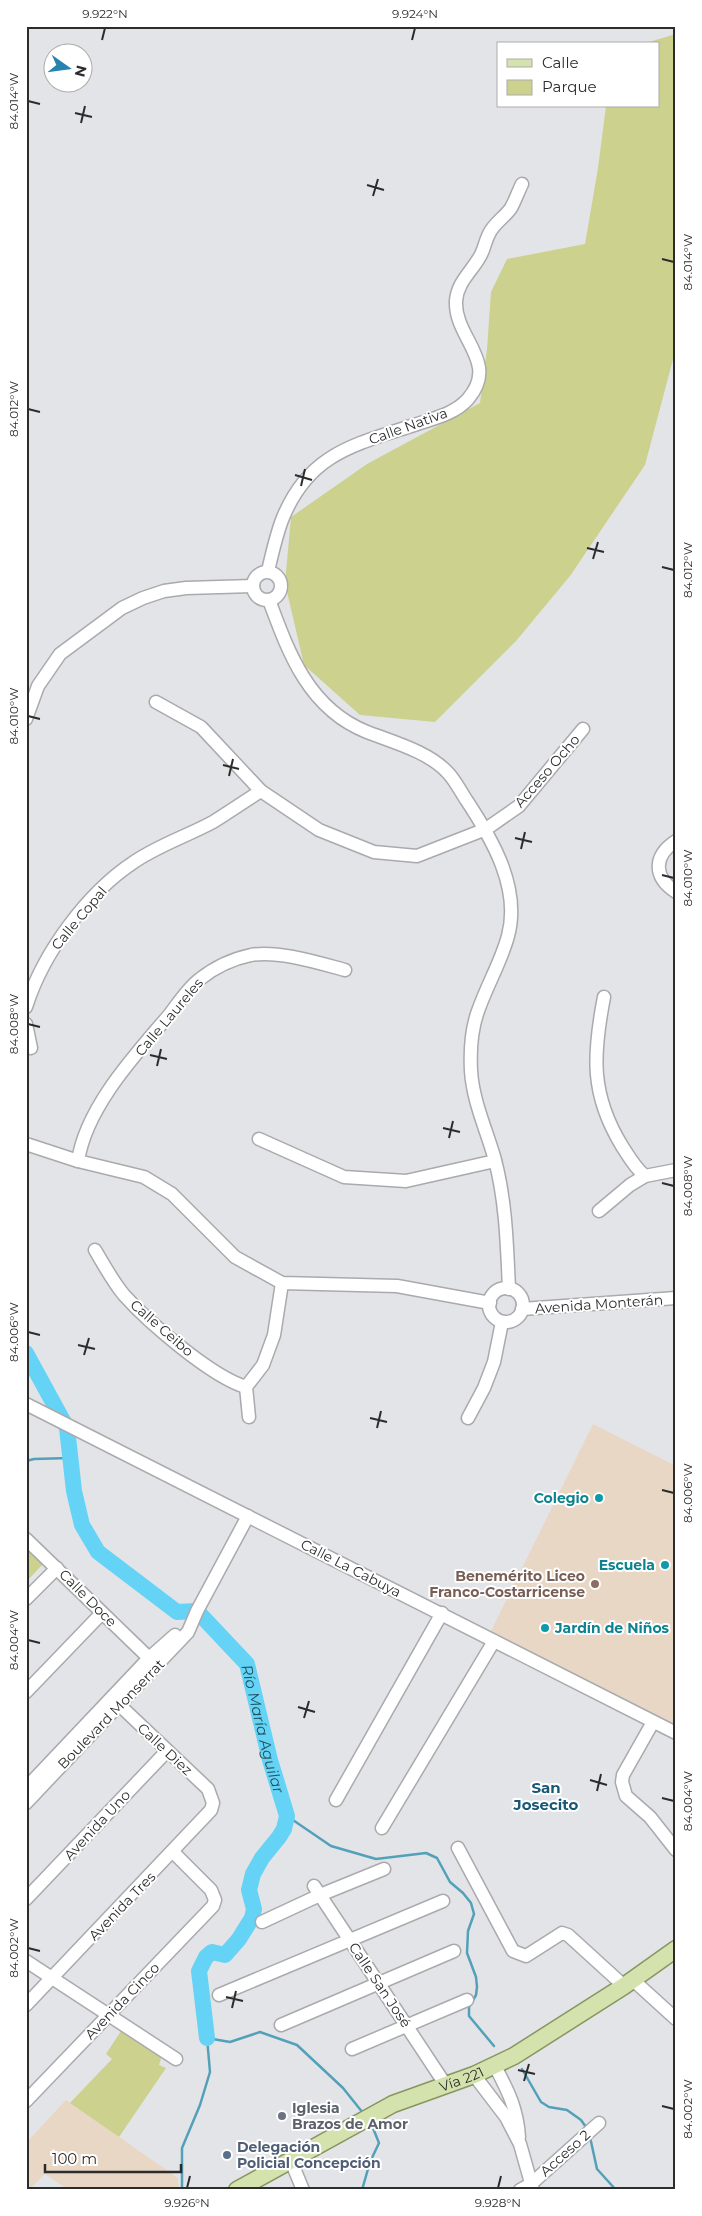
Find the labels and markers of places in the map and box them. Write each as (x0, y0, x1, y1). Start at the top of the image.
place label: Colegio (534, 1489, 589, 1507)
marker: Colegio (593, 1492, 605, 1504)
place label: Escuela (599, 1556, 655, 1574)
marker: Escuela (659, 1559, 671, 1571)
place label: Benemérito Liceo Franco-Costarricense (429, 1567, 585, 1601)
marker: Benemérito Liceo Franco-Costarricense (589, 1578, 601, 1590)
place label: Jardín de Niños (554, 1619, 670, 1637)
marker: Jardín de Niños (539, 1622, 551, 1634)
place label: Iglesia Brazos de Amor (292, 2099, 408, 2133)
marker: Iglesia Brazos de Amor (276, 2110, 288, 2122)
place label: Delegación Policial Concepción (237, 2138, 381, 2172)
marker: Delegación Policial Concepción (221, 2149, 233, 2161)

